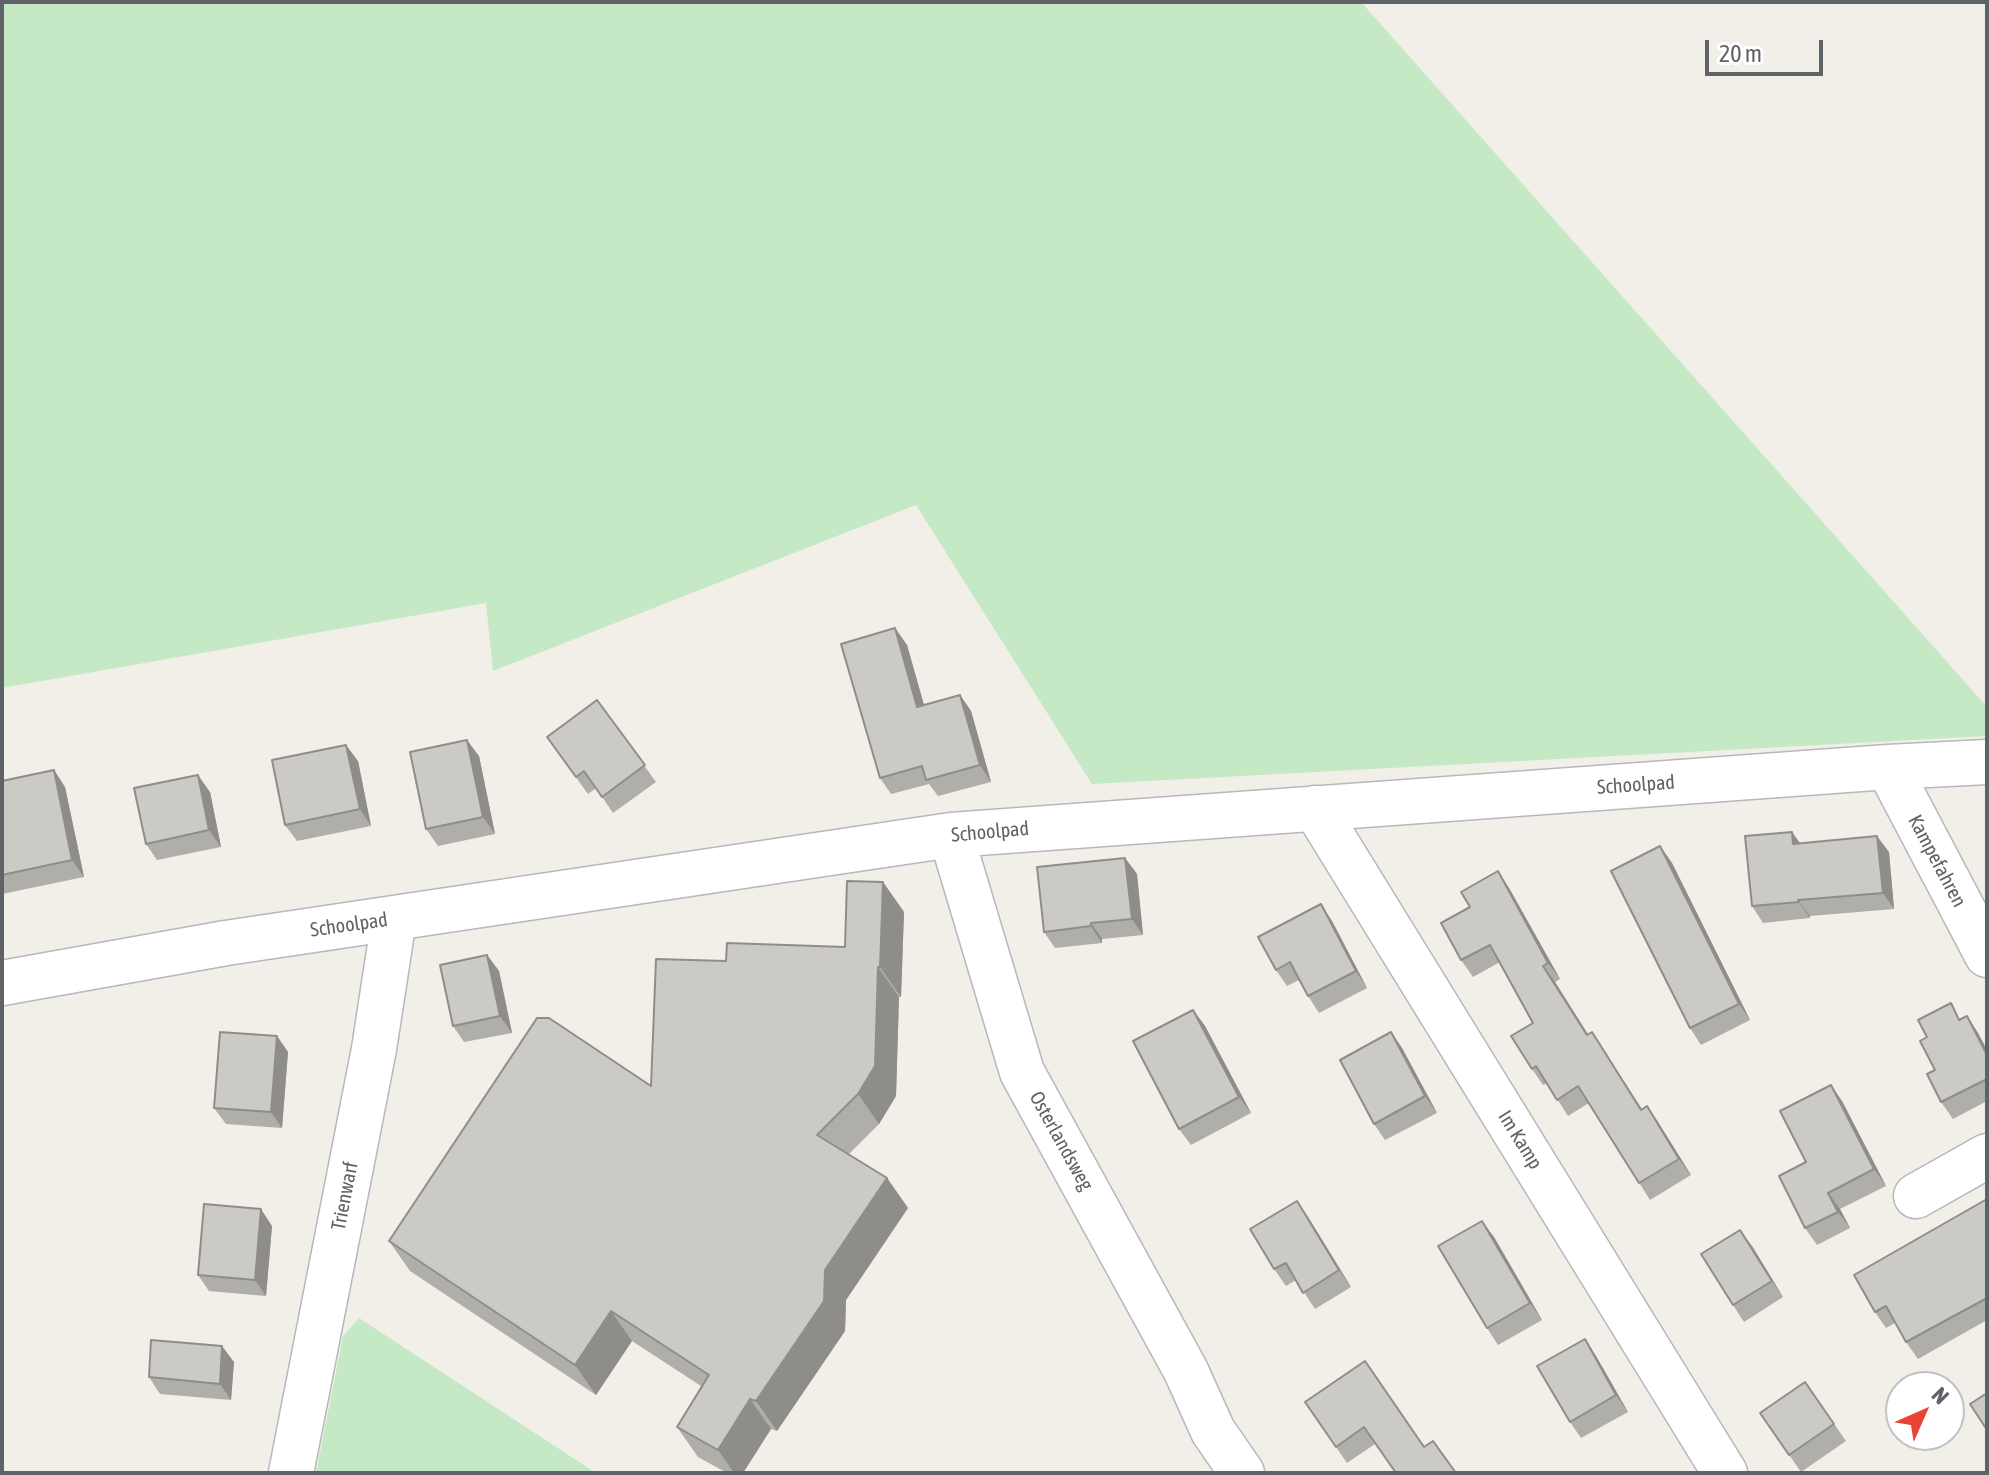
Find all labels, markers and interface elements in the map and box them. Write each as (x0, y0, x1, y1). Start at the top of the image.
scale bar (1709, 24, 1827, 74)
text: 20 m (1719, 40, 1762, 67)
street label: Schoolpad (1596, 770, 1676, 800)
street label: Kampefahren (1903, 811, 1971, 911)
street label: Schoolpad (950, 817, 1030, 847)
street label: Schoolpad (309, 908, 389, 942)
street label: Osterlandsweg (1024, 1087, 1098, 1195)
street label: Im Kamp (1493, 1106, 1547, 1174)
street label: Trienwarf (327, 1160, 363, 1232)
north arrow (1885, 1371, 1965, 1451)
text: N (1927, 1382, 1954, 1409)

